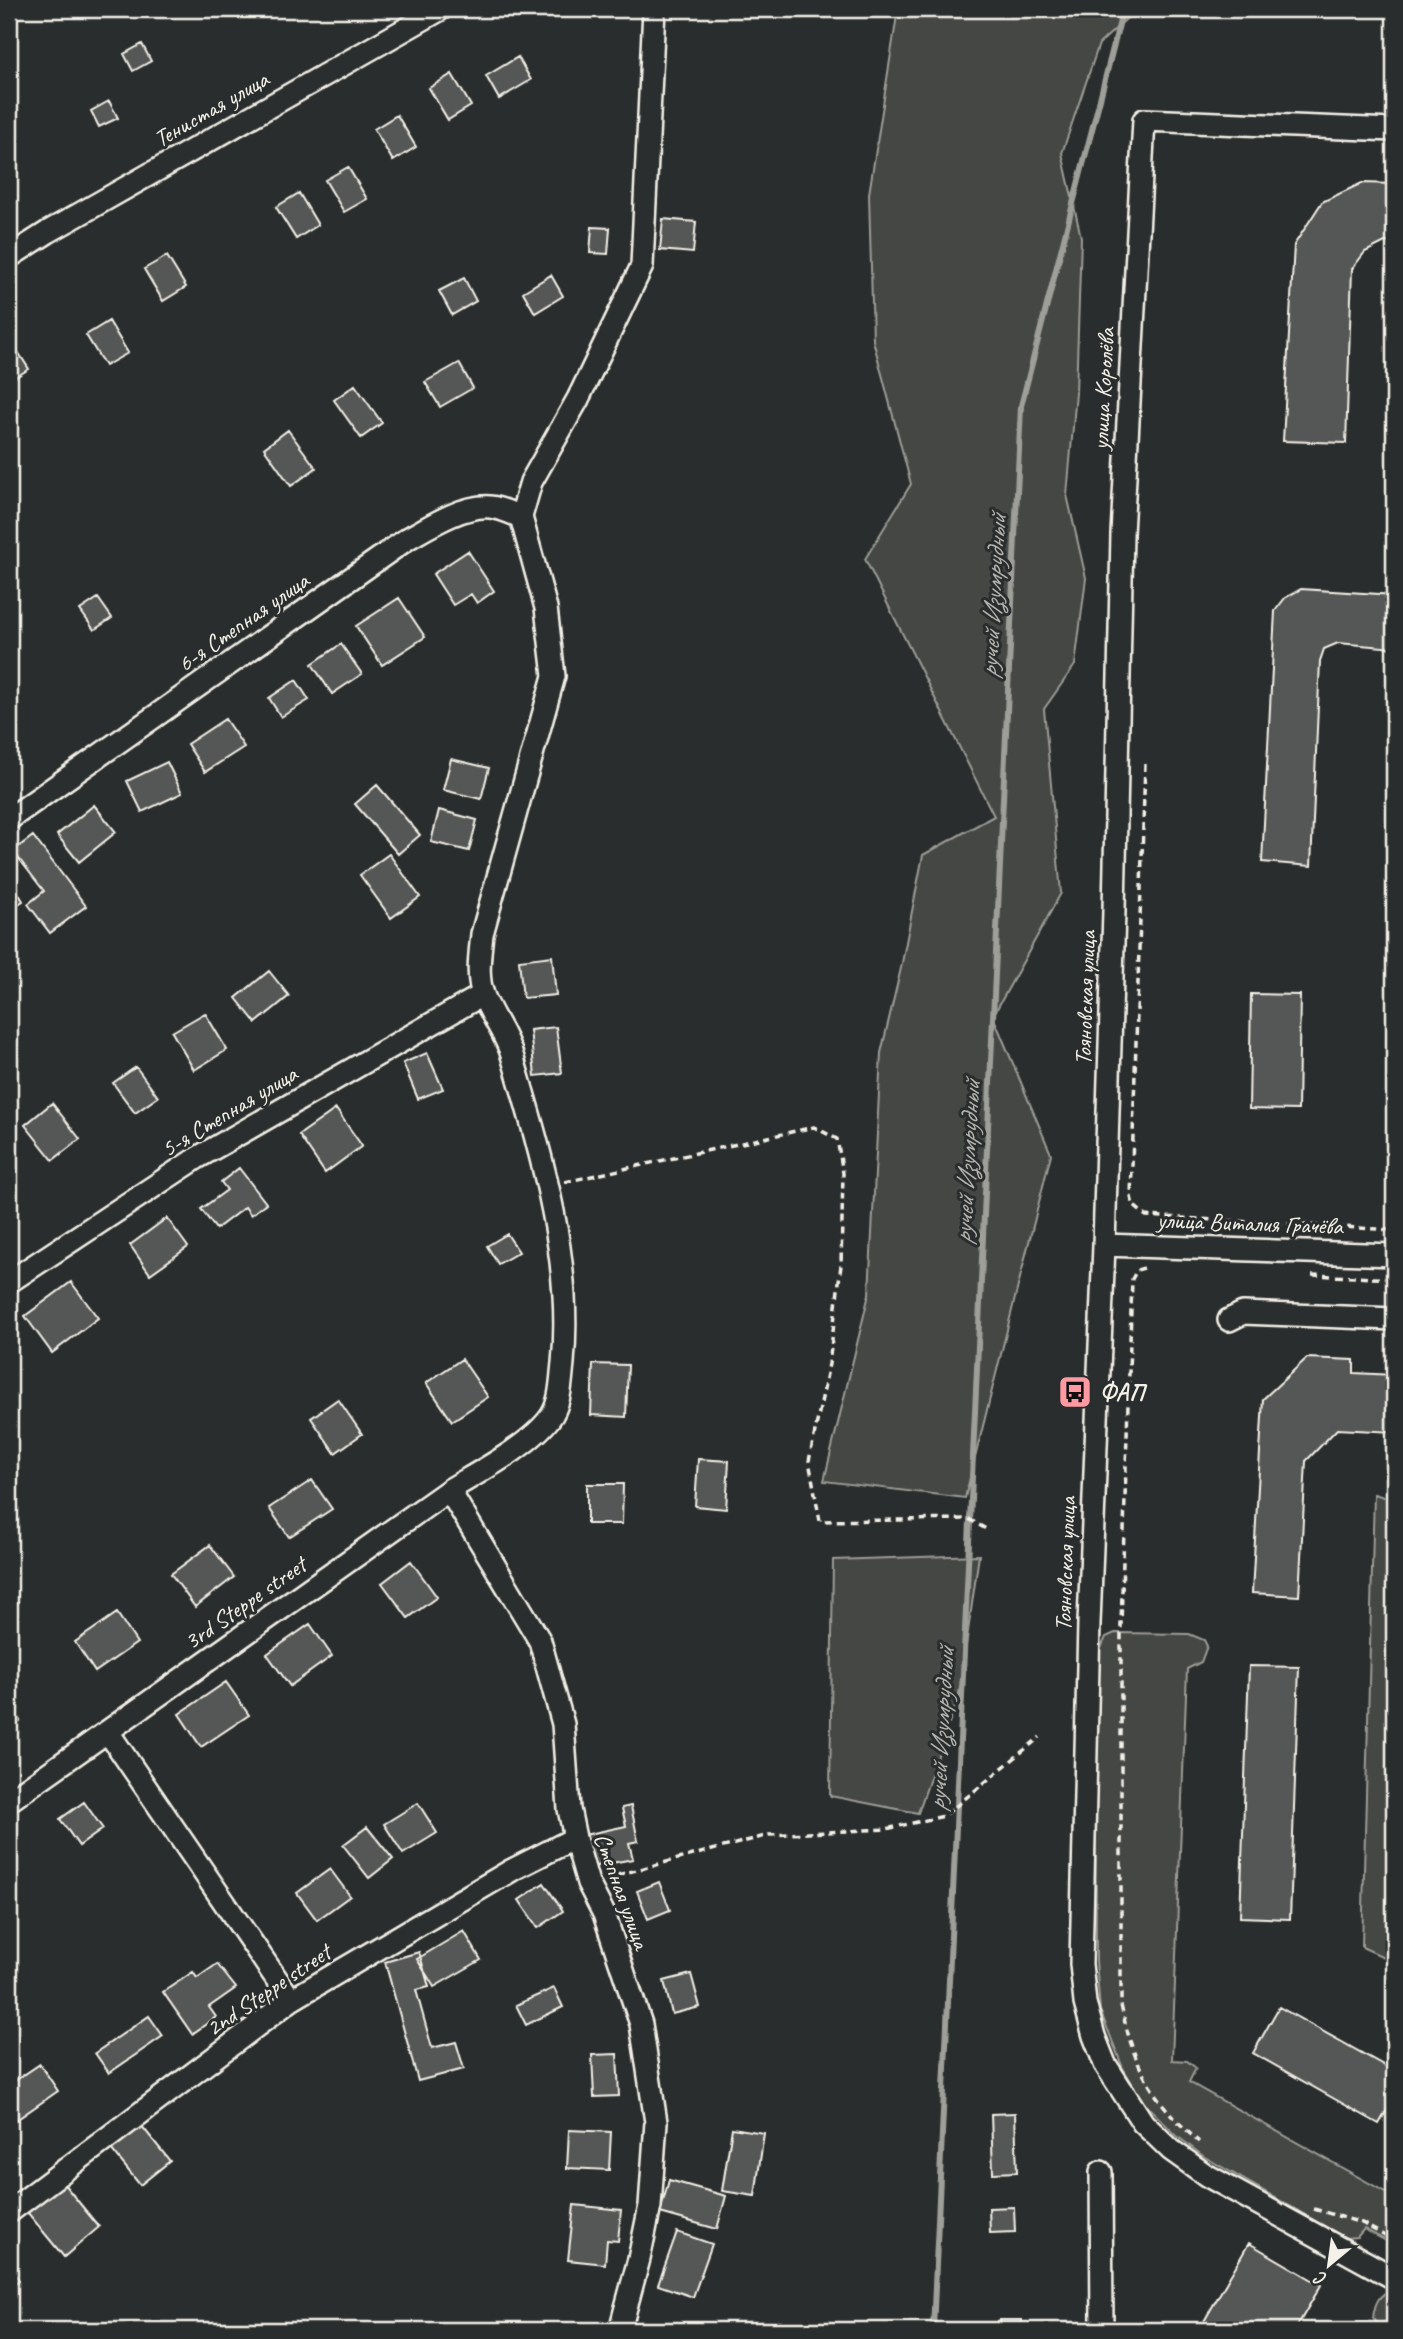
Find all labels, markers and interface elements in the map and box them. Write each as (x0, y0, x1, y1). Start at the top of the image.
street label: Тенистая улица (148, 63, 275, 154)
street label: улица Королёва (1085, 326, 1121, 453)
water label: ручей Изумрудный (972, 508, 1014, 679)
street label: 6-я Степная улица (171, 565, 316, 678)
street label: Тояновская улица (1068, 929, 1102, 1066)
street label: 5-я Степная улица (155, 1058, 304, 1163)
water label: ручей Изумрудный (946, 1074, 988, 1245)
street label: улица Виталия Грачёва (1155, 1205, 1345, 1241)
bus stop icon: ФАП (1056, 1373, 1094, 1411)
place label: ФАП (1100, 1377, 1148, 1407)
street label: Тояновская улица (1048, 1495, 1082, 1632)
street label: 3rd Steppe street (178, 1548, 314, 1656)
water label: ручей Изумрудный (920, 1641, 962, 1812)
street label: Степная улица (587, 1829, 658, 1955)
street label: 2nd Steppe street (200, 1936, 339, 2043)
north arrow (1294, 2230, 1364, 2300)
text: С (1309, 2265, 1331, 2292)

